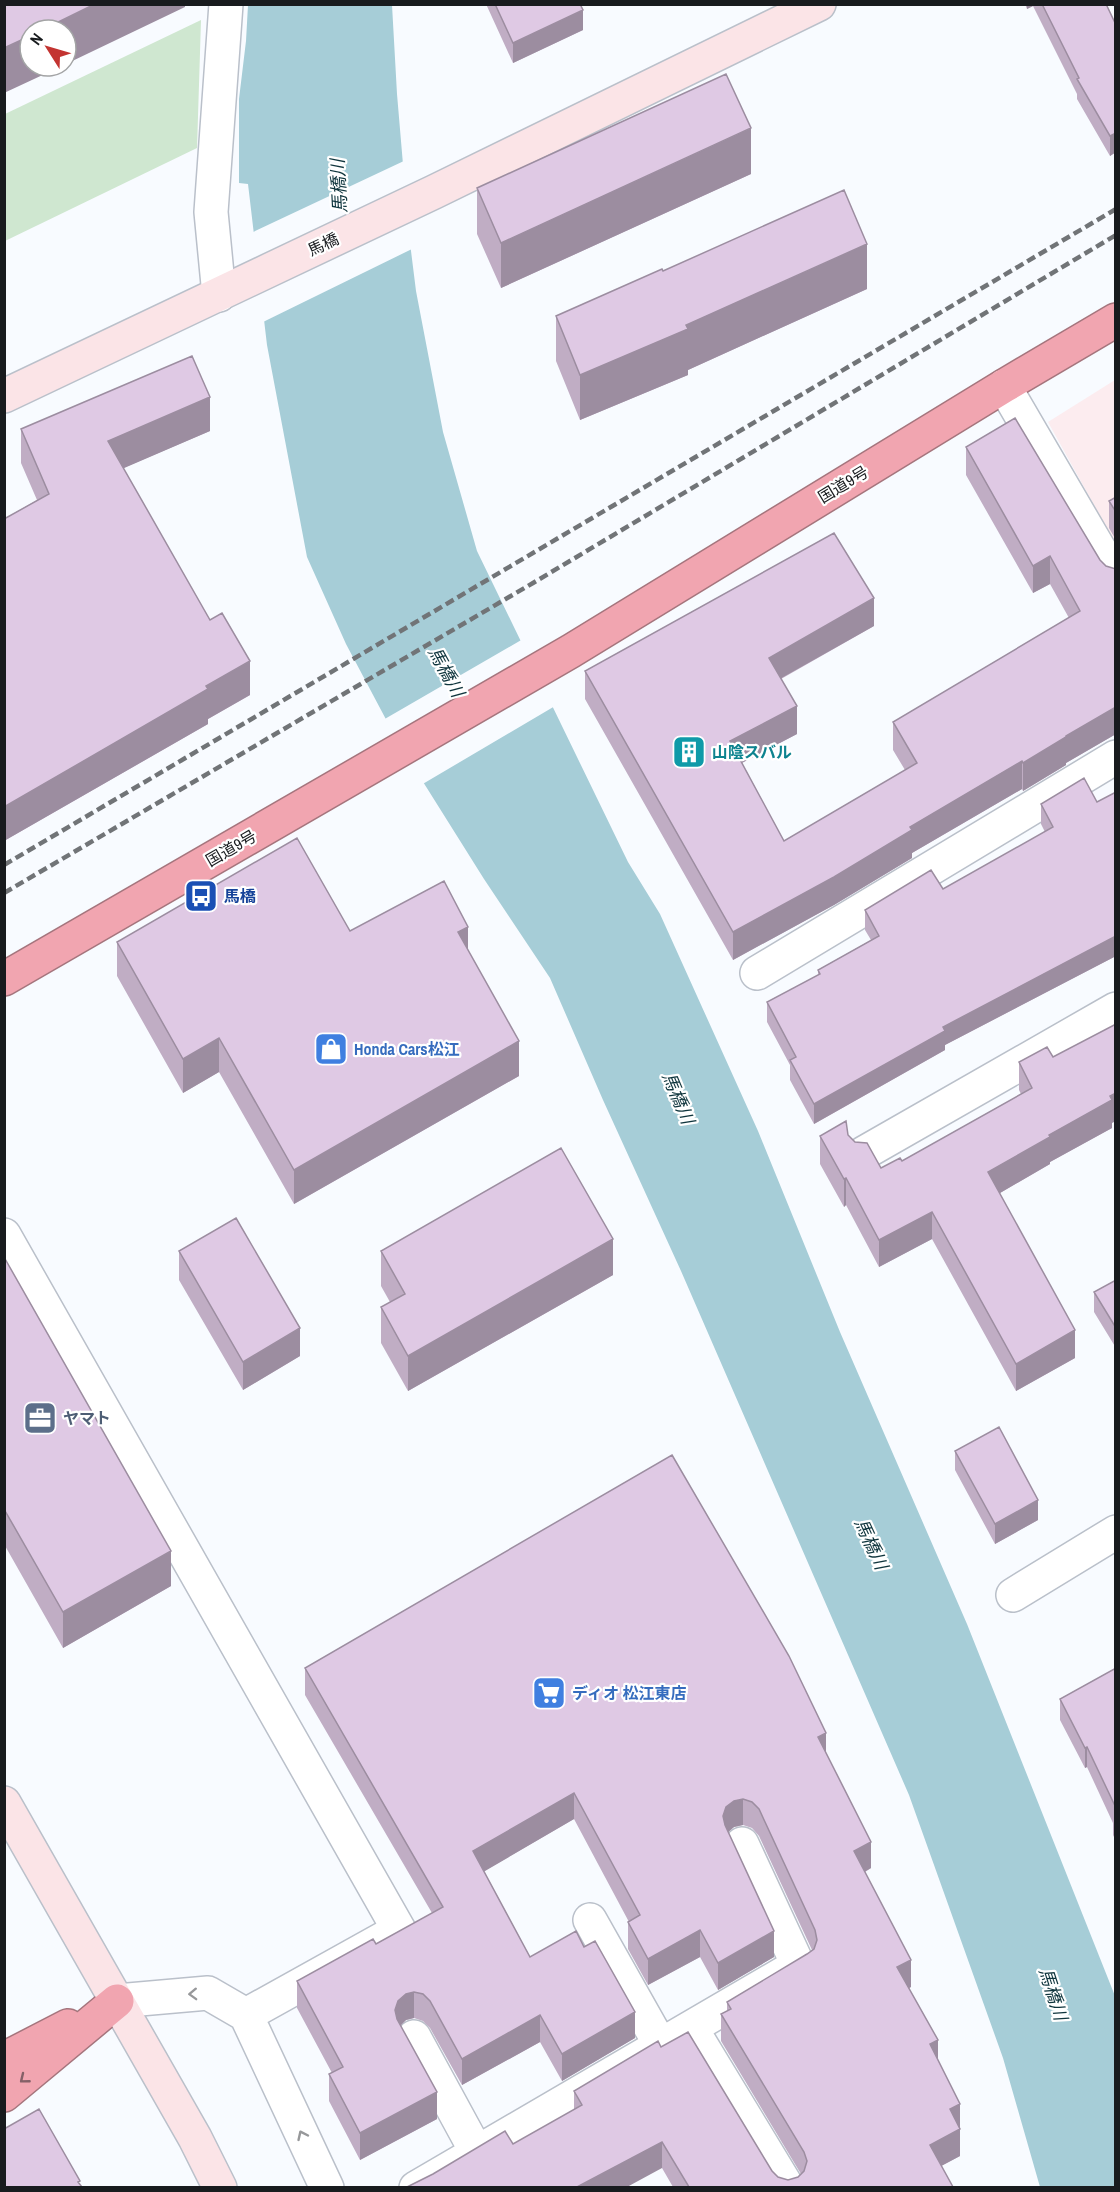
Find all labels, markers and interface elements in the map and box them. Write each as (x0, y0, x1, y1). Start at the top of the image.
north arrow (18, 18, 78, 78)
text: N (24, 29, 48, 49)
water label: 馬橋川 (325, 156, 352, 214)
street label: 馬橋 (304, 227, 342, 261)
street label: 国道9号 (814, 460, 872, 508)
water label: 馬橋川 (422, 642, 471, 703)
building icon: 山陰スバル (671, 734, 707, 770)
place label: 山陰スバル (712, 741, 792, 763)
street label: 国道9号 (202, 825, 260, 871)
bus stop icon: 馬橋 (183, 878, 219, 914)
place label: 馬橋 (224, 885, 256, 907)
shop icon: Honda Cars松江 (313, 1031, 349, 1067)
place label: Honda Cars松江 (354, 1038, 460, 1060)
water label: 馬橋川 (656, 1068, 701, 1129)
office icon: ヤマト (22, 1400, 58, 1436)
place label: ヤマト (63, 1407, 111, 1429)
water label: 馬橋川 (849, 1514, 895, 1575)
supermarket icon: ディオ 松江東店 (531, 1675, 567, 1711)
place label: ディオ 松江東店 (572, 1682, 687, 1704)
water label: 馬橋川 (1033, 1964, 1074, 2025)
one-way arrow (189, 1987, 198, 2000)
one-way arrow (20, 2072, 31, 2083)
one-way arrow (297, 2130, 309, 2141)

